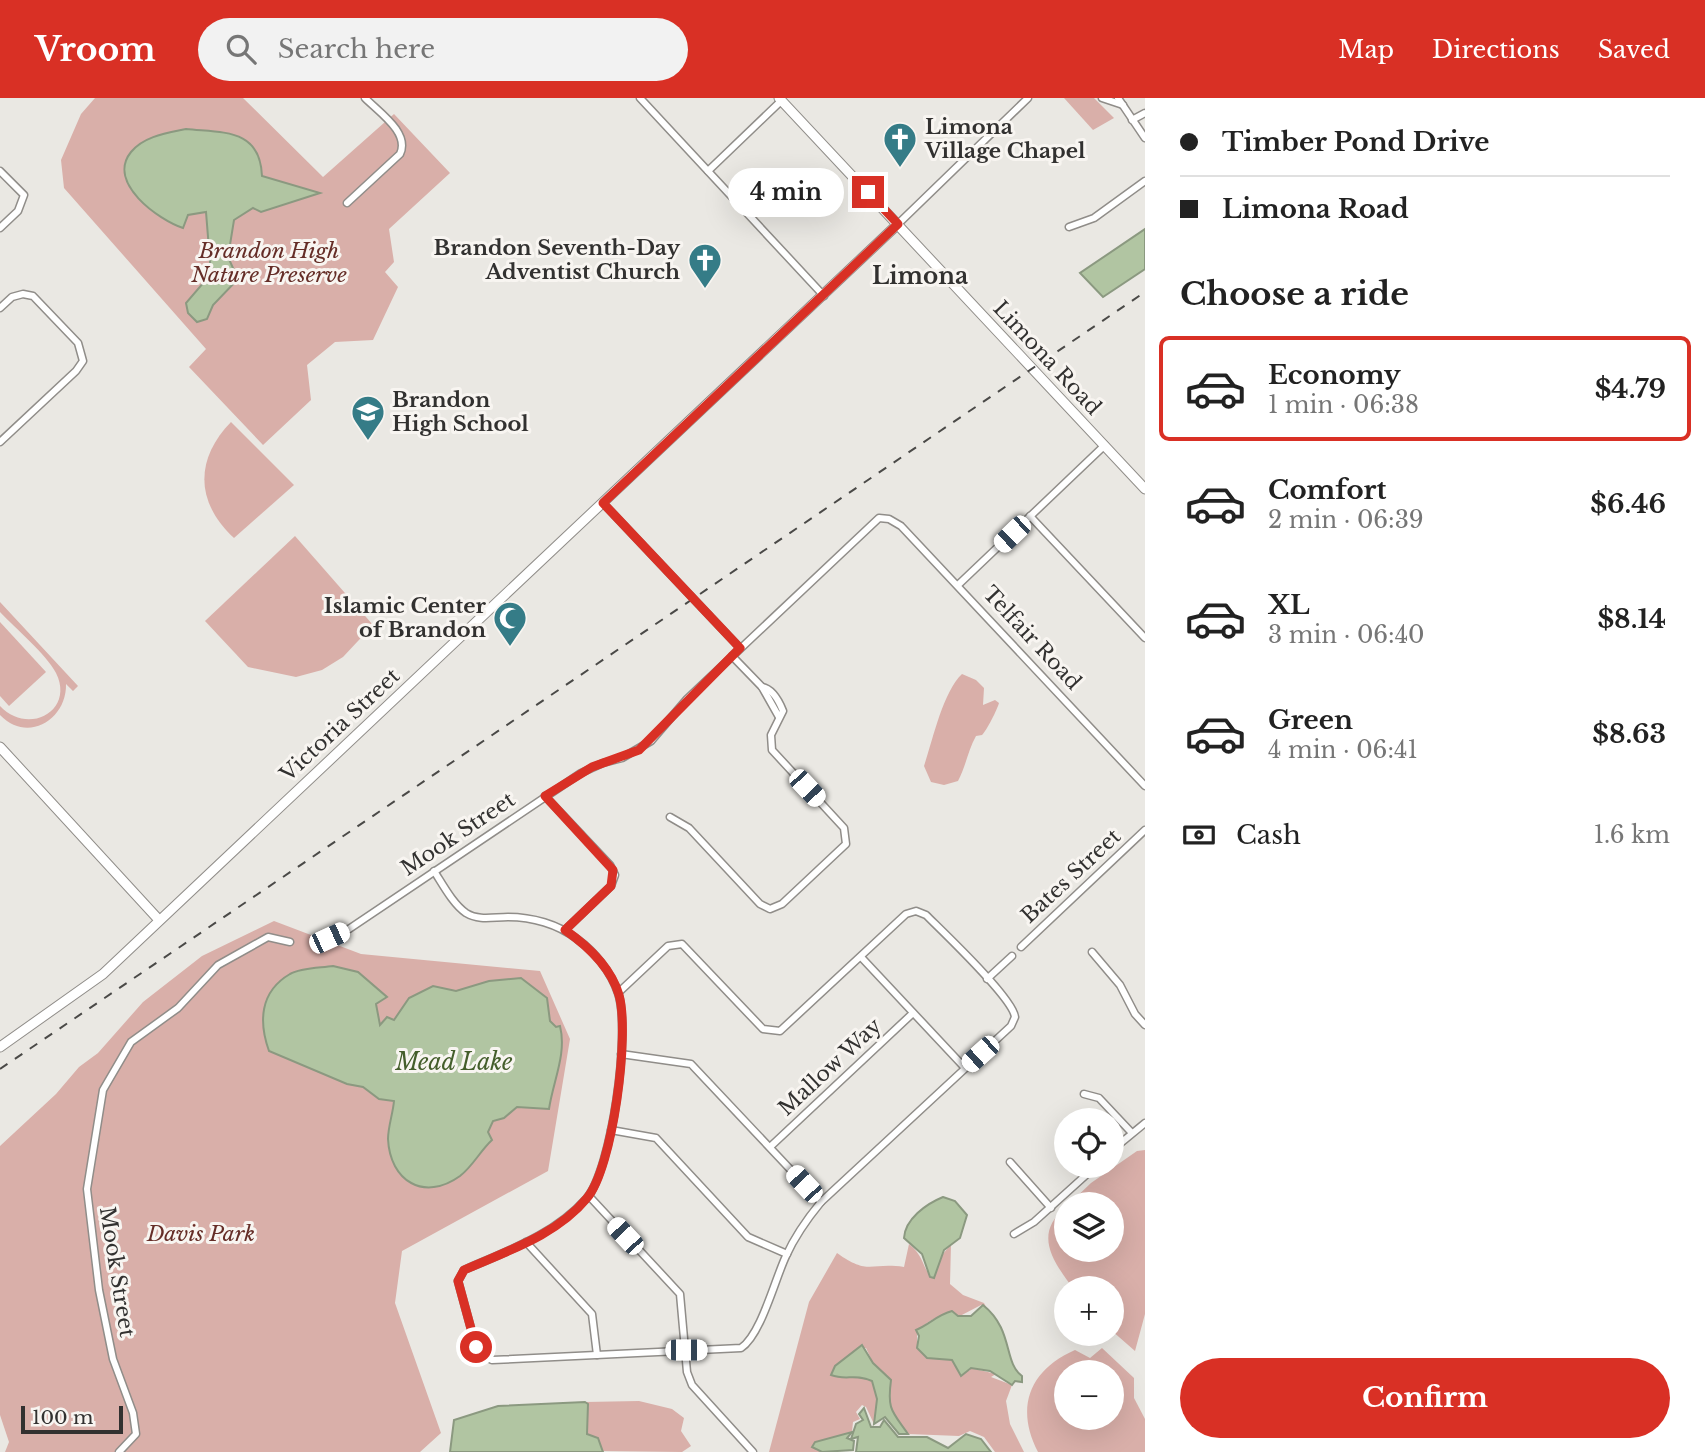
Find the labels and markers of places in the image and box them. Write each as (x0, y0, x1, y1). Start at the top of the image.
place label: Limona Village Chapel (924, 114, 1086, 164)
church icon: Limona Village Chapel (881, 120, 919, 169)
place label: Brandon Seventh-Day Adventist Church (433, 235, 680, 285)
church icon: Brandon Seventh-Day Adventist Church (686, 241, 724, 290)
place label: Brandon High School (392, 387, 529, 437)
school or university icon: Brandon High School (349, 393, 387, 442)
place label: Islamic Center of Brandon (324, 593, 487, 643)
mosque icon: Islamic Center of Brandon (491, 599, 529, 648)

